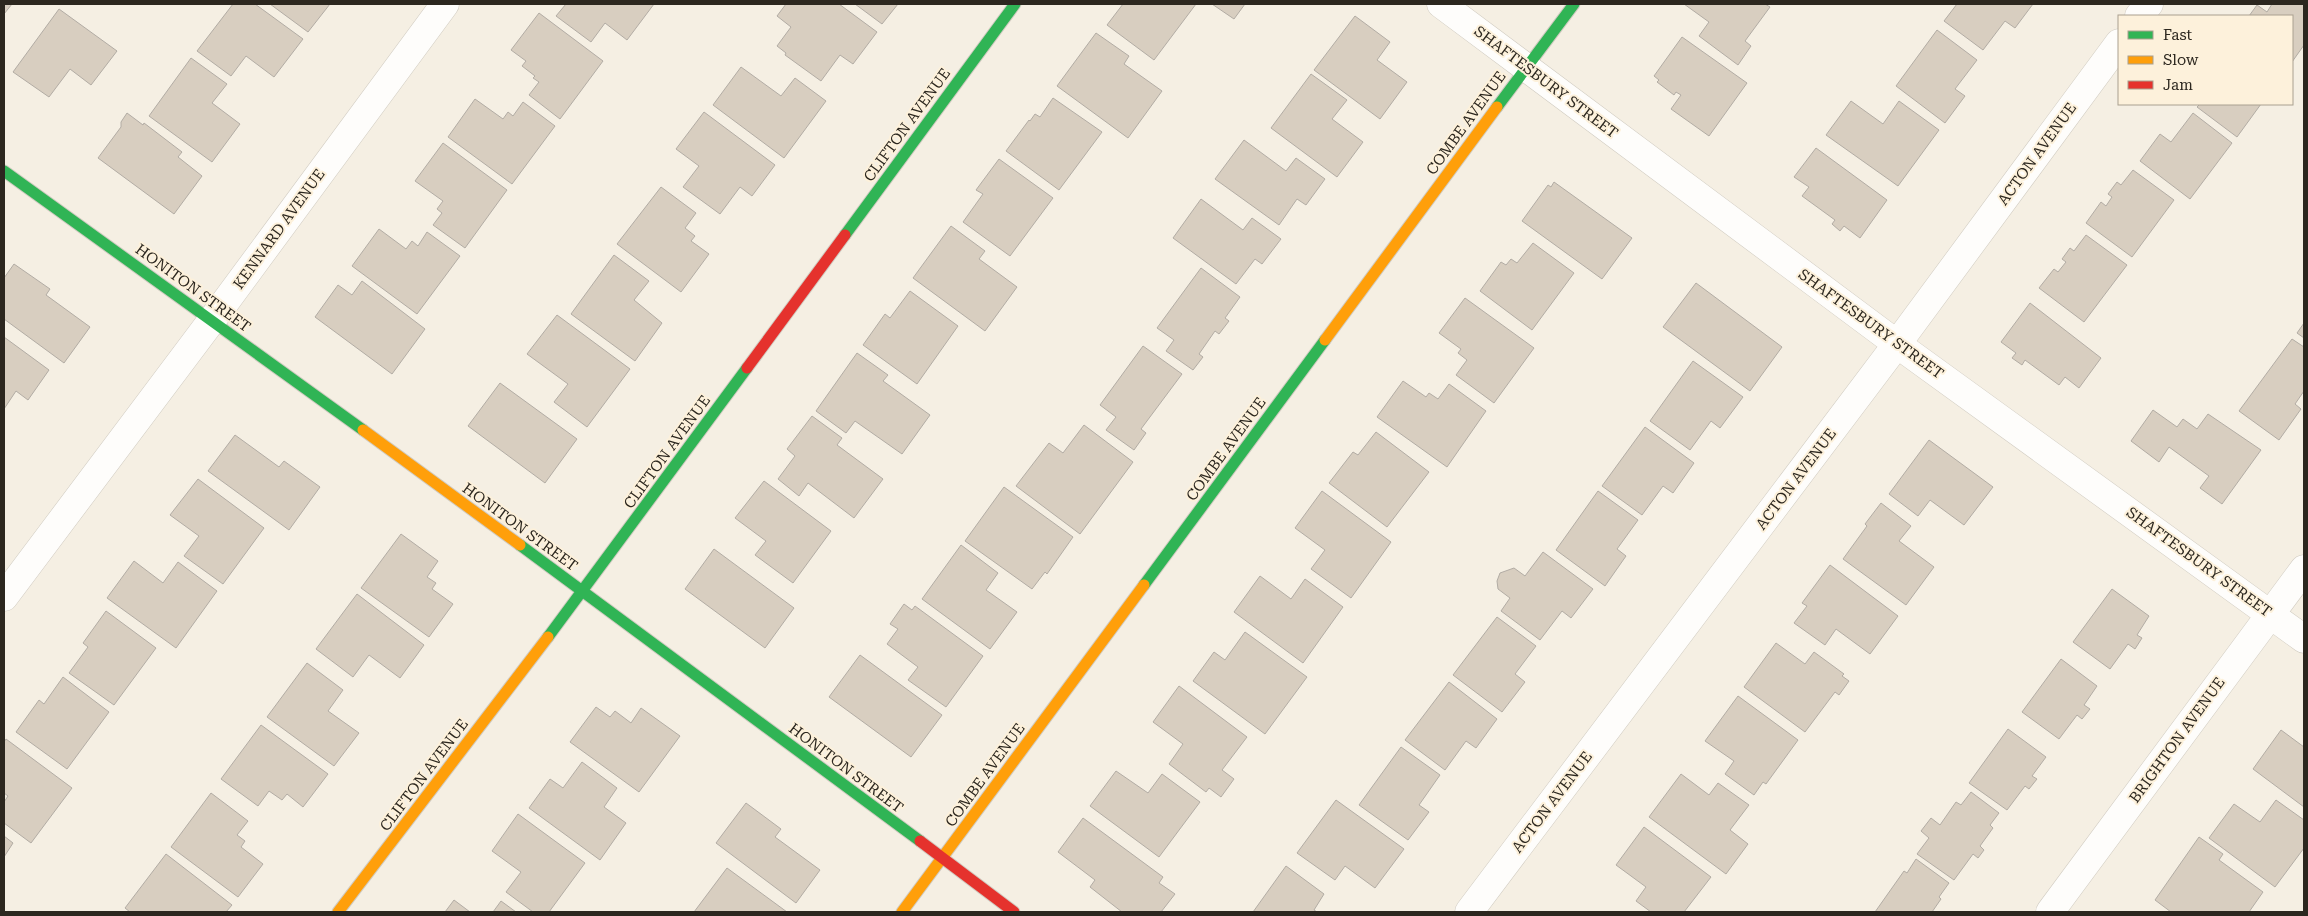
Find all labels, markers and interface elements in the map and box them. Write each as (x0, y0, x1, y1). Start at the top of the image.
legend (2118, 15, 2293, 105)
street label: SHAFTESBURY STREET (1471, 22, 1621, 142)
text: Fast (2163, 26, 2193, 44)
text: Slow (2163, 51, 2199, 69)
street label: CLIFTON AVENUE (860, 65, 954, 185)
street label: COMBE AVENUE (1422, 68, 1510, 178)
text: Jam (2163, 76, 2193, 94)
street label: ACTON AVENUE (1994, 99, 2080, 209)
street label: KENNARD AVENUE (229, 165, 329, 293)
street label: HONITON STREET (132, 240, 254, 336)
street label: SHAFTESBURY STREET (1795, 265, 1947, 383)
street label: CLIFTON AVENUE (620, 392, 714, 512)
street label: COMBE AVENUE (1182, 394, 1270, 504)
street label: ACTON AVENUE (1752, 425, 1840, 533)
street label: HONITON STREET (459, 479, 581, 575)
street label: SHAFTESBURY STREET (2123, 503, 2275, 621)
street label: BRIGHTON AVENUE (2125, 674, 2229, 806)
street label: CLIFTON AVENUE (376, 715, 472, 835)
street label: HONITON STREET (785, 719, 907, 817)
street label: COMBE AVENUE (941, 720, 1029, 830)
street label: ACTON AVENUE (1508, 748, 1596, 856)

